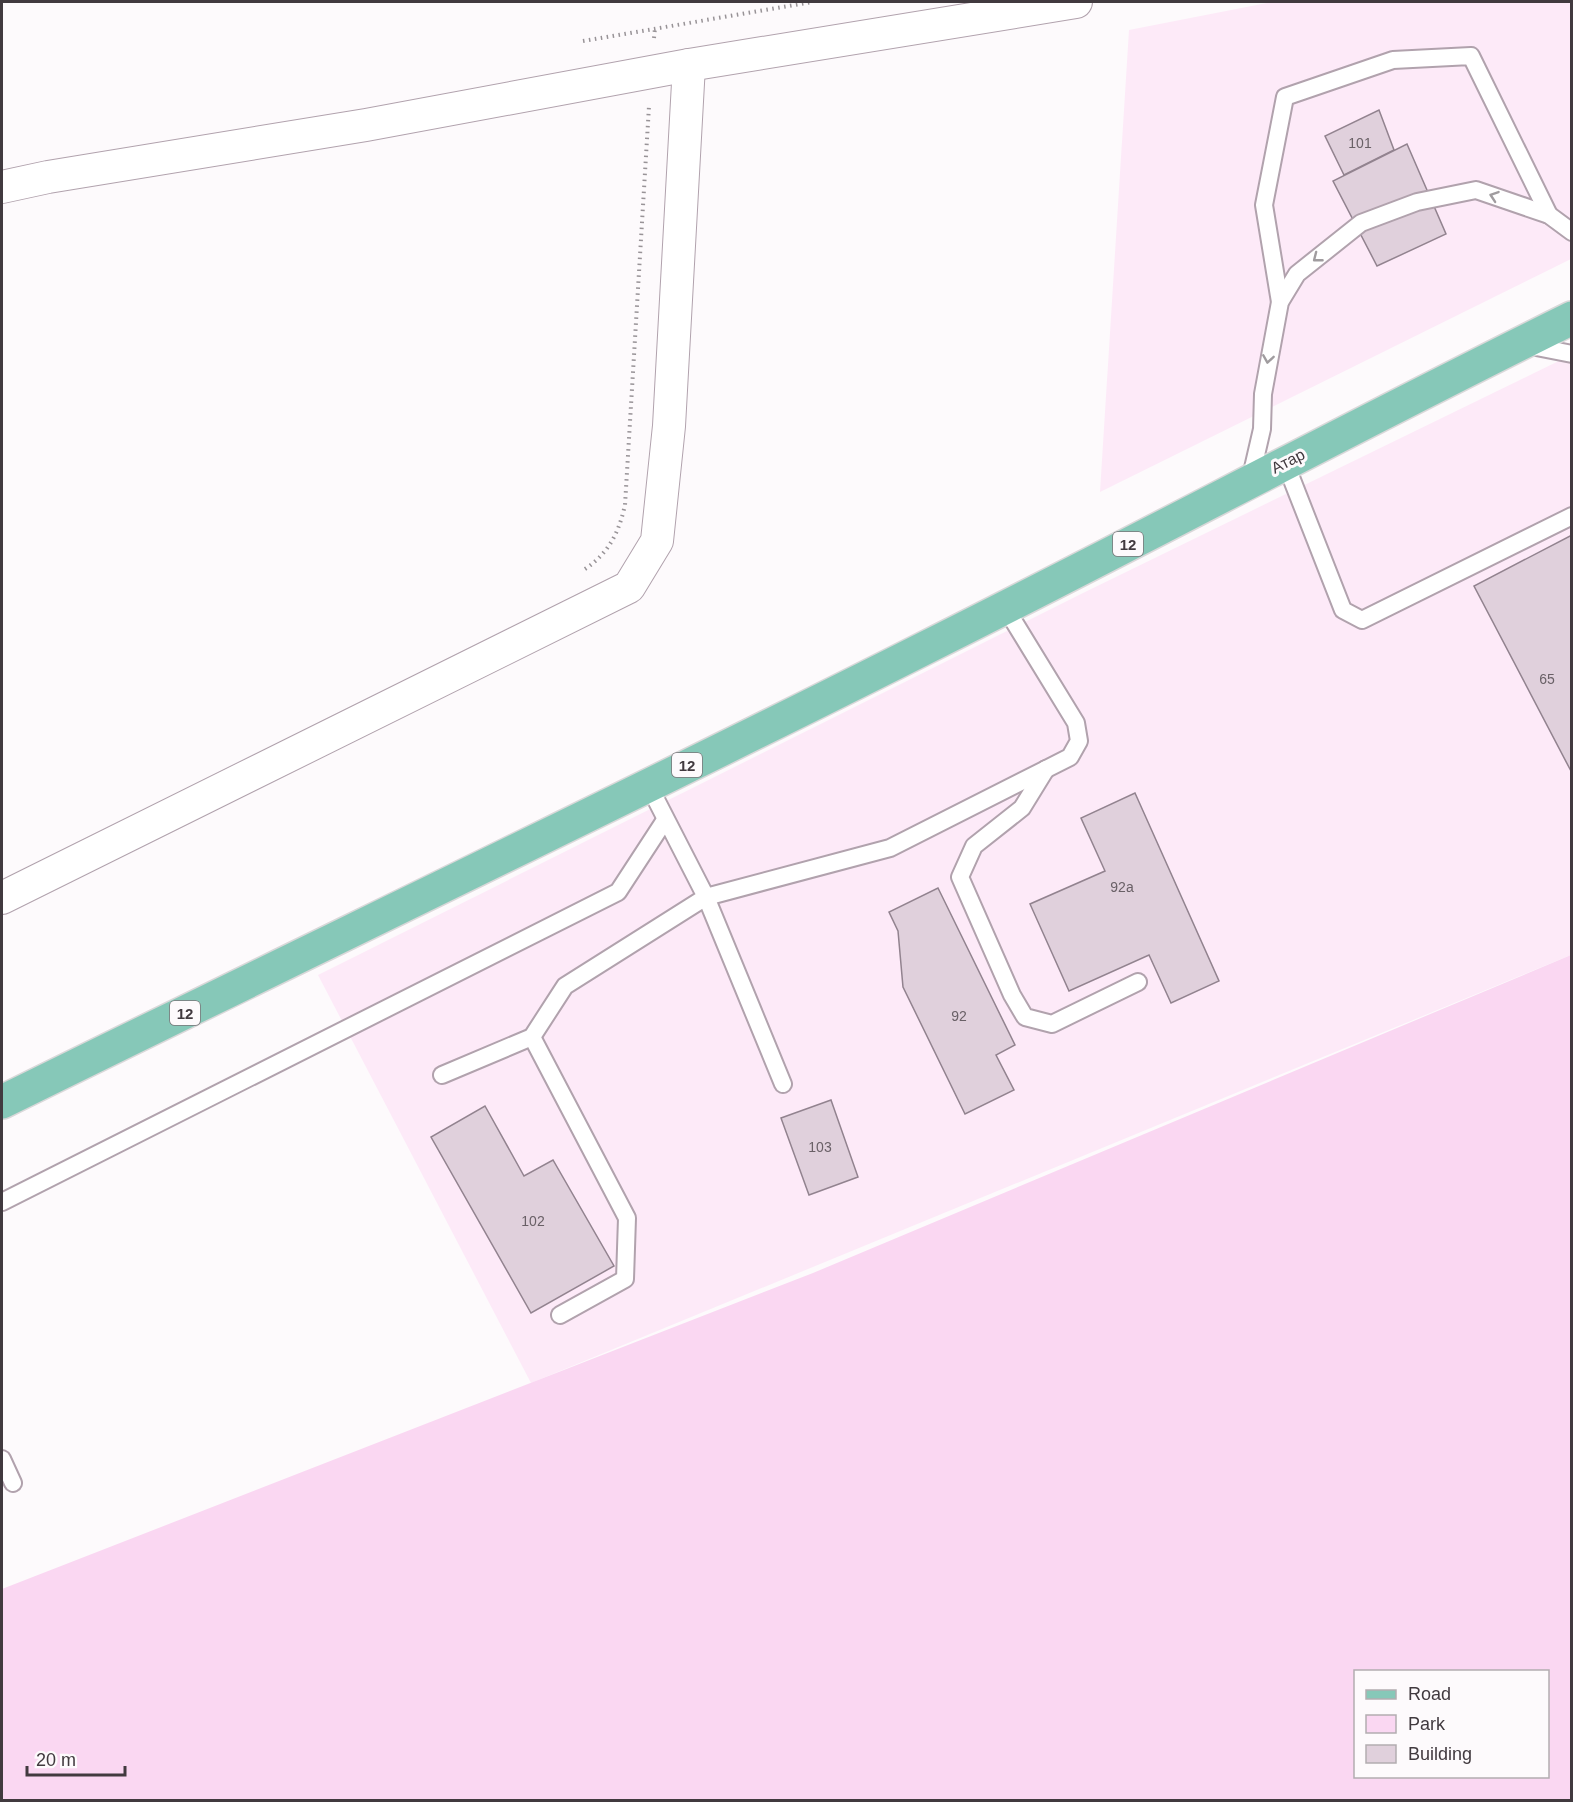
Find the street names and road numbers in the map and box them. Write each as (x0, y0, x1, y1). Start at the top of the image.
street label: Атар (1268, 445, 1308, 477)
road number: 12 (1113, 532, 1143, 556)
road number: 12 (672, 753, 702, 777)
road number: 12 (170, 1001, 200, 1025)

